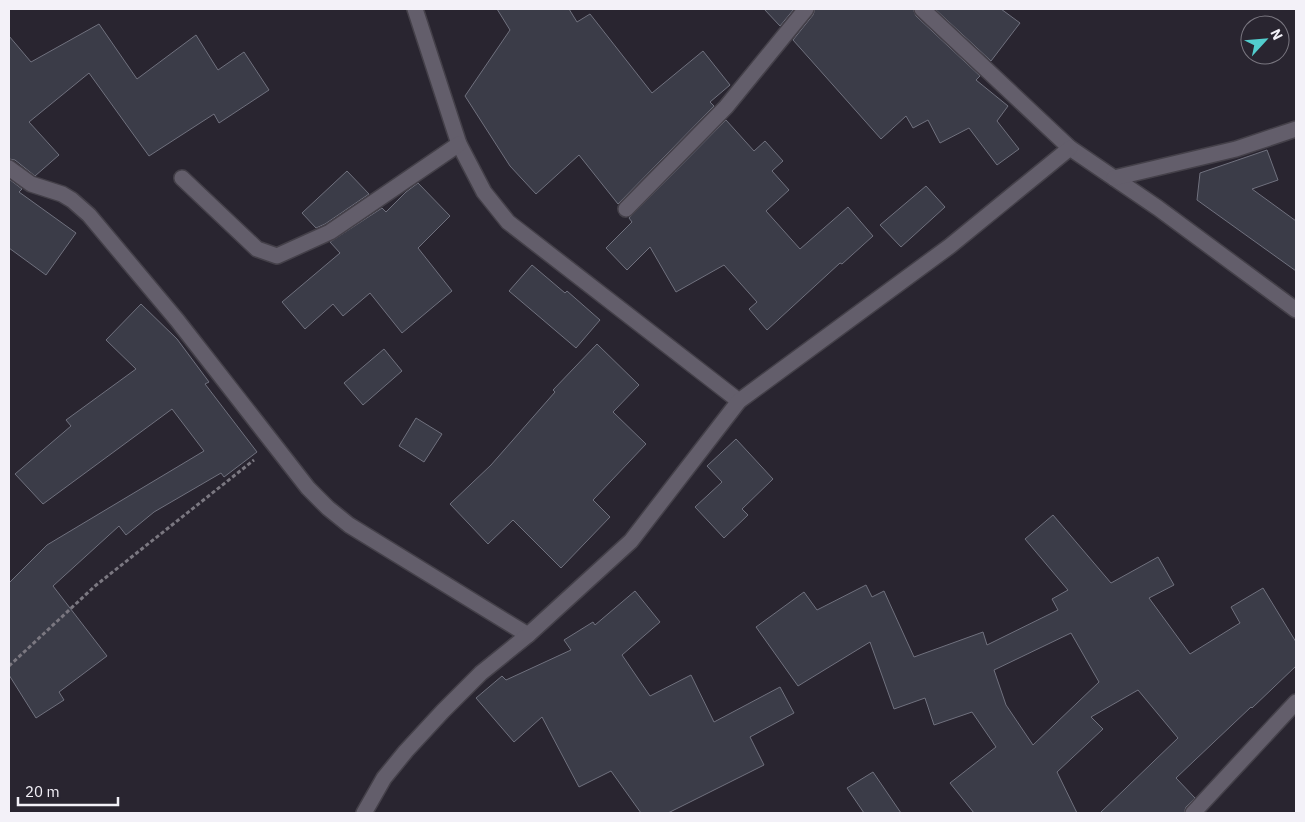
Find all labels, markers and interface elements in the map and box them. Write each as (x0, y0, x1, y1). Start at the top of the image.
north arrow (1240, 15, 1290, 65)
text: N (1266, 26, 1287, 43)
scale bar (18, 774, 118, 806)
text: 20 m (25, 782, 60, 801)

